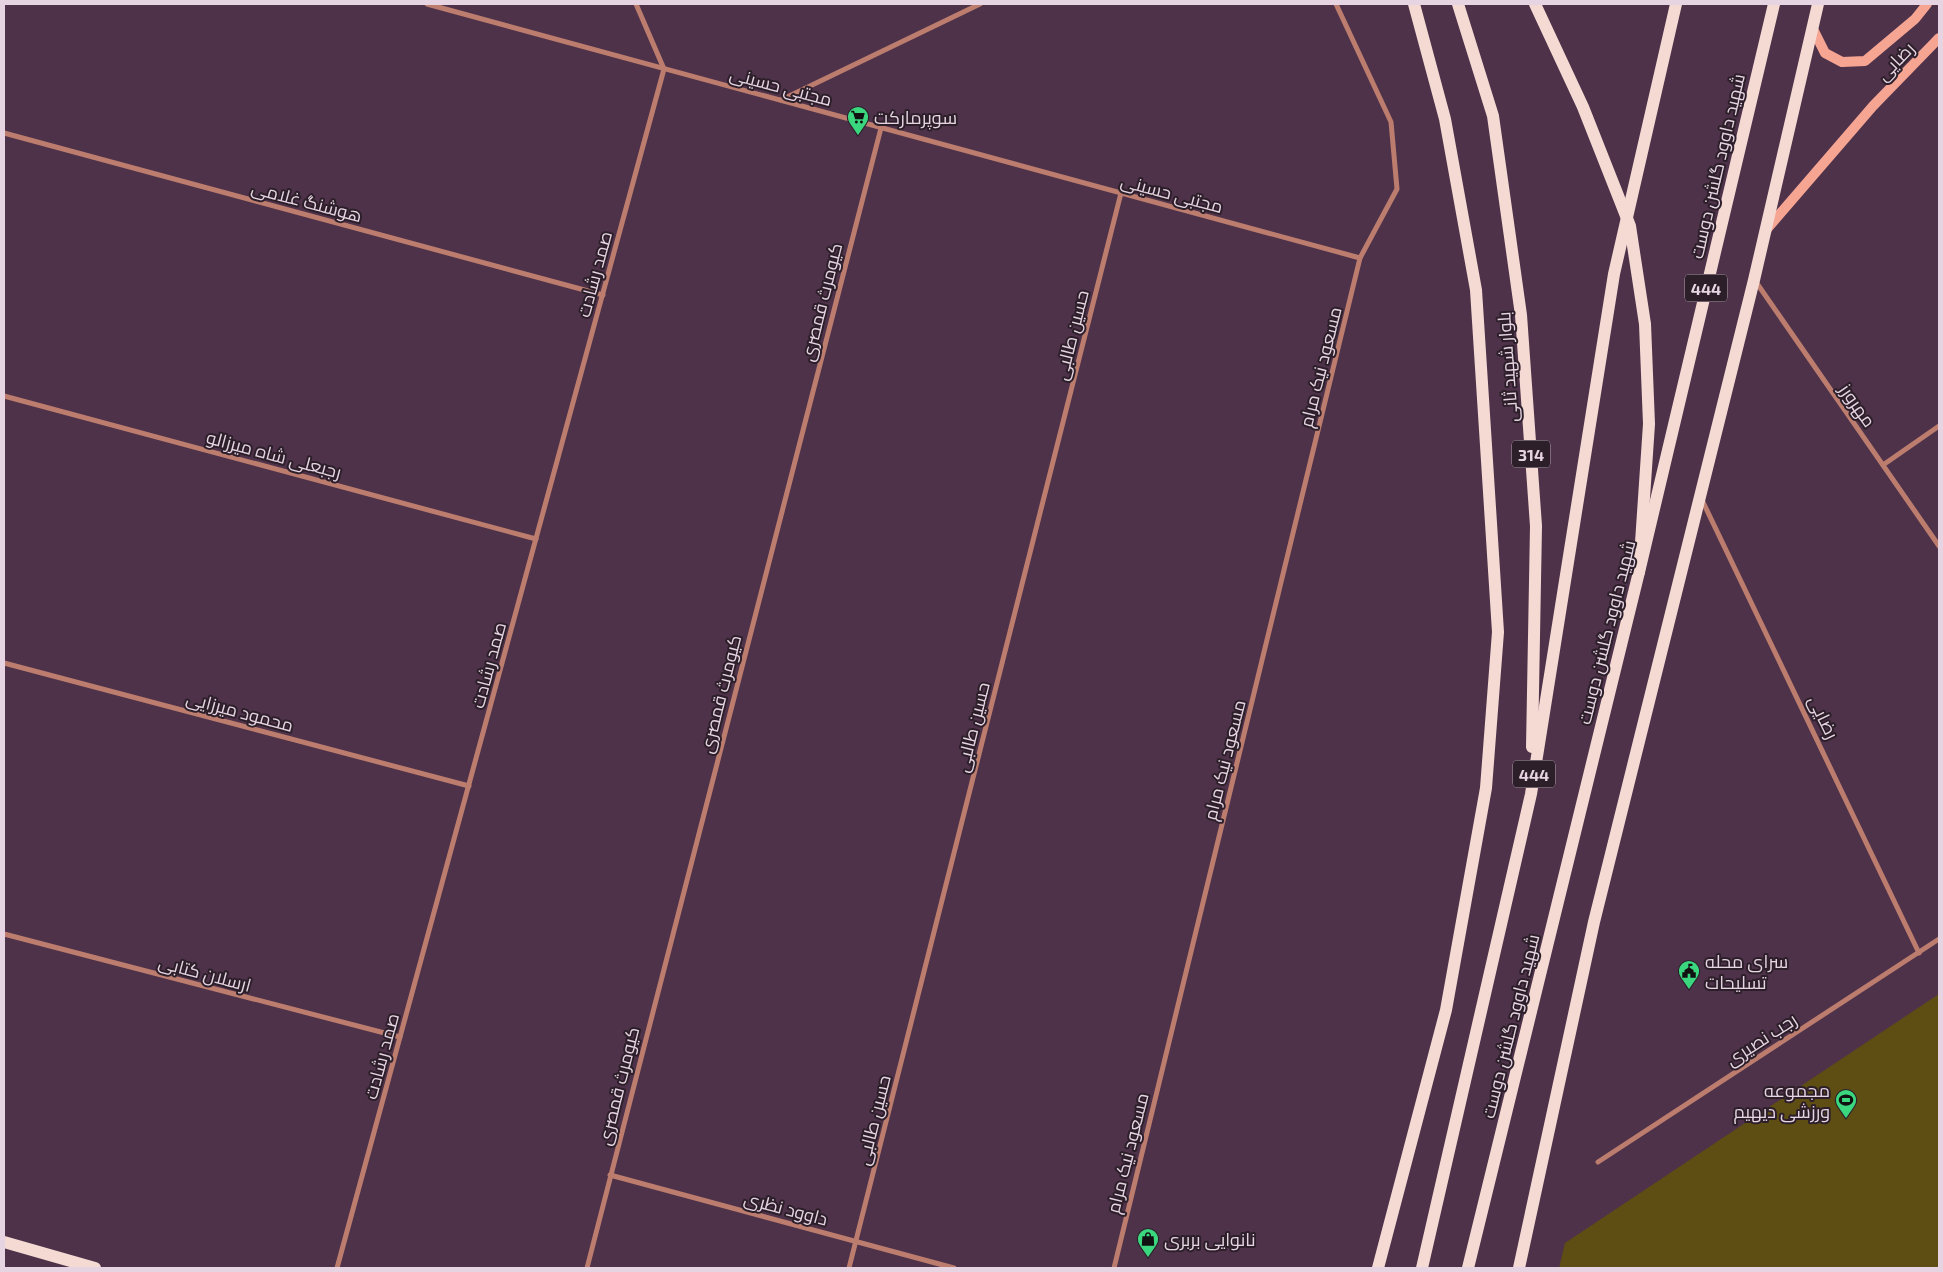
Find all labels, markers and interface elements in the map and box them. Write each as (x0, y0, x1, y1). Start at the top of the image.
street label: رضایی (1871, 37, 1919, 86)
street label: مجتبی حسینی (727, 62, 835, 111)
street label: شهید داوود گلشن دوست (1685, 71, 1750, 261)
supermarket icon: سوپرمارکت (846, 105, 870, 136)
place label: سوپرمارکت (874, 106, 957, 130)
street label: مجتبی حسینی (1118, 169, 1226, 218)
street label: هوشنگ غلامی (249, 176, 365, 227)
street label: صمد رشادت (572, 228, 617, 320)
street label: کیومرث قمصری (796, 240, 847, 364)
road number: 444 (1685, 274, 1727, 302)
street label: حسین طالبی (1049, 288, 1094, 383)
street label: مسعود نیک مرام (1294, 304, 1348, 430)
street label: بلوار شهید ثانی (1492, 311, 1523, 423)
street label: مهرورز (1834, 378, 1881, 432)
street label: رجبعلی شاه میرزالو (204, 425, 344, 484)
road number: 314 (1512, 440, 1550, 468)
street label: شهید داوود گلشن دوست (1572, 538, 1641, 727)
street label: صمد رشادت (466, 619, 511, 711)
street label: کیومرث قمصری (695, 632, 746, 756)
street label: حسین طالبی (950, 680, 995, 775)
street label: محمود میرزایی (184, 686, 296, 737)
street label: رضایی (1803, 692, 1844, 743)
street label: مسعود نیک مرام (1198, 697, 1252, 823)
road number: 444 (1513, 761, 1555, 788)
street label: شهید داوود گلشن دوست (1476, 932, 1545, 1121)
street label: ارسلان کتابی (156, 950, 254, 997)
place label: سرای محله تسلیحات (1705, 950, 1788, 993)
public building icon: سرای محله تسلیحات (1677, 959, 1701, 990)
street label: رجب نصیری (1721, 1008, 1801, 1071)
street label: صمد رشادت (359, 1010, 404, 1102)
street label: کیومرث قمصری (593, 1024, 644, 1148)
street label: حسین طالبی (851, 1073, 896, 1168)
place label: مجموعه ورزشی دیهیم (1733, 1079, 1830, 1124)
sports icon: مجموعه ورزشی دیهیم (1834, 1088, 1858, 1119)
street label: مسعود نیک مرام (1101, 1090, 1155, 1216)
street label: داوود نظری (742, 1186, 830, 1231)
shop icon: نانوایی بربری (1136, 1227, 1160, 1258)
place label: نانوایی بربری (1164, 1228, 1255, 1251)

